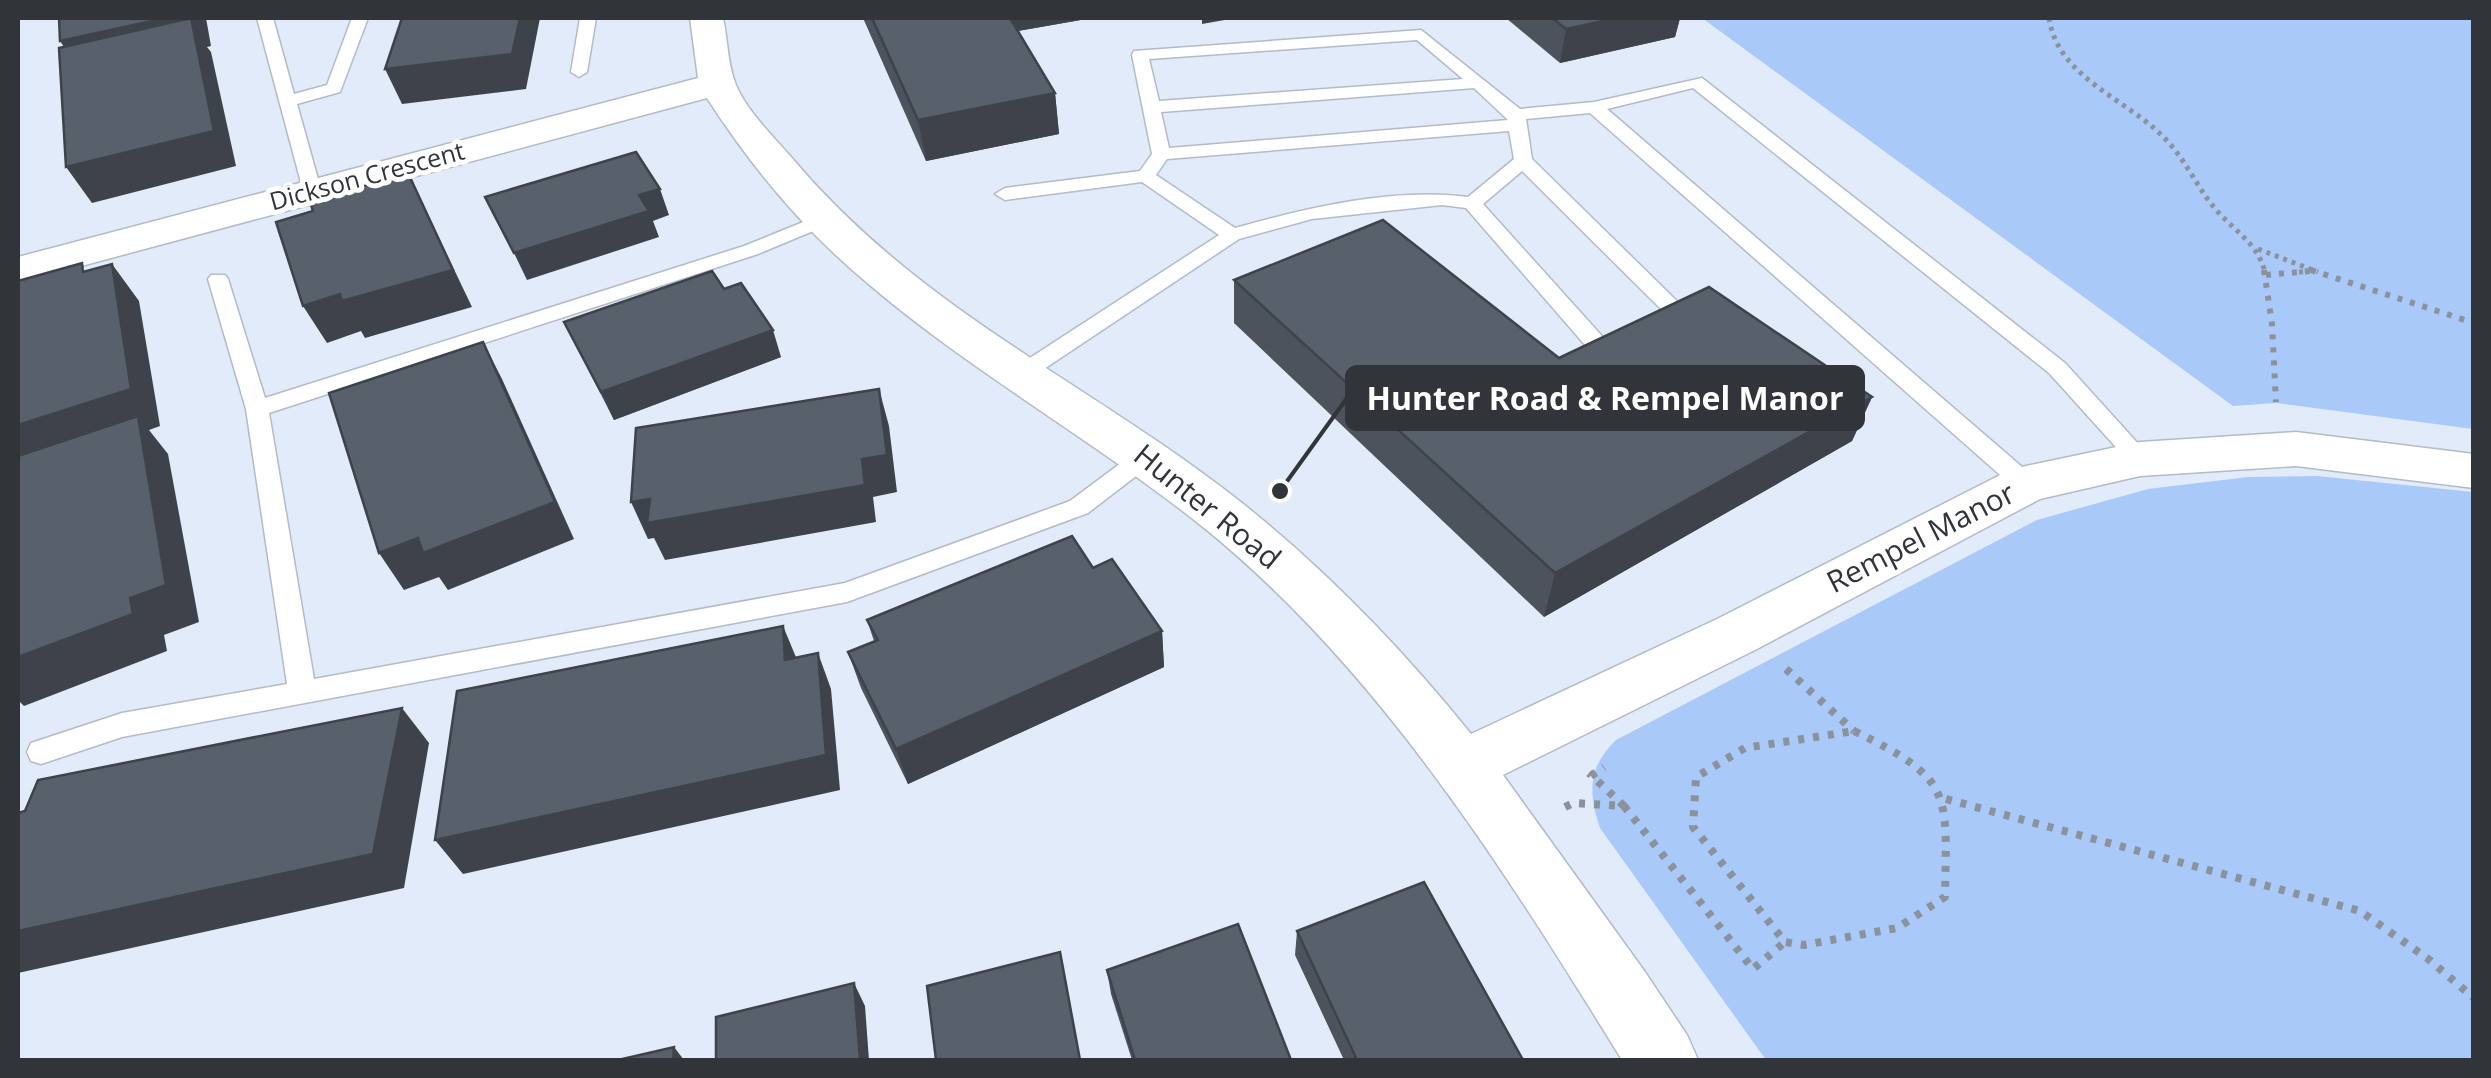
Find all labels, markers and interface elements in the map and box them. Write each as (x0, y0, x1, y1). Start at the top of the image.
street label: Dickson Crescent (265, 133, 468, 217)
callout: Hunter Road & Rempel Manor (1347, 367, 1863, 429)
text: Hunter Road & Rempel Manor (1367, 376, 1843, 419)
street label: Hunter Road (1126, 434, 1290, 578)
street label: Rempel Manor (1819, 472, 2021, 602)

